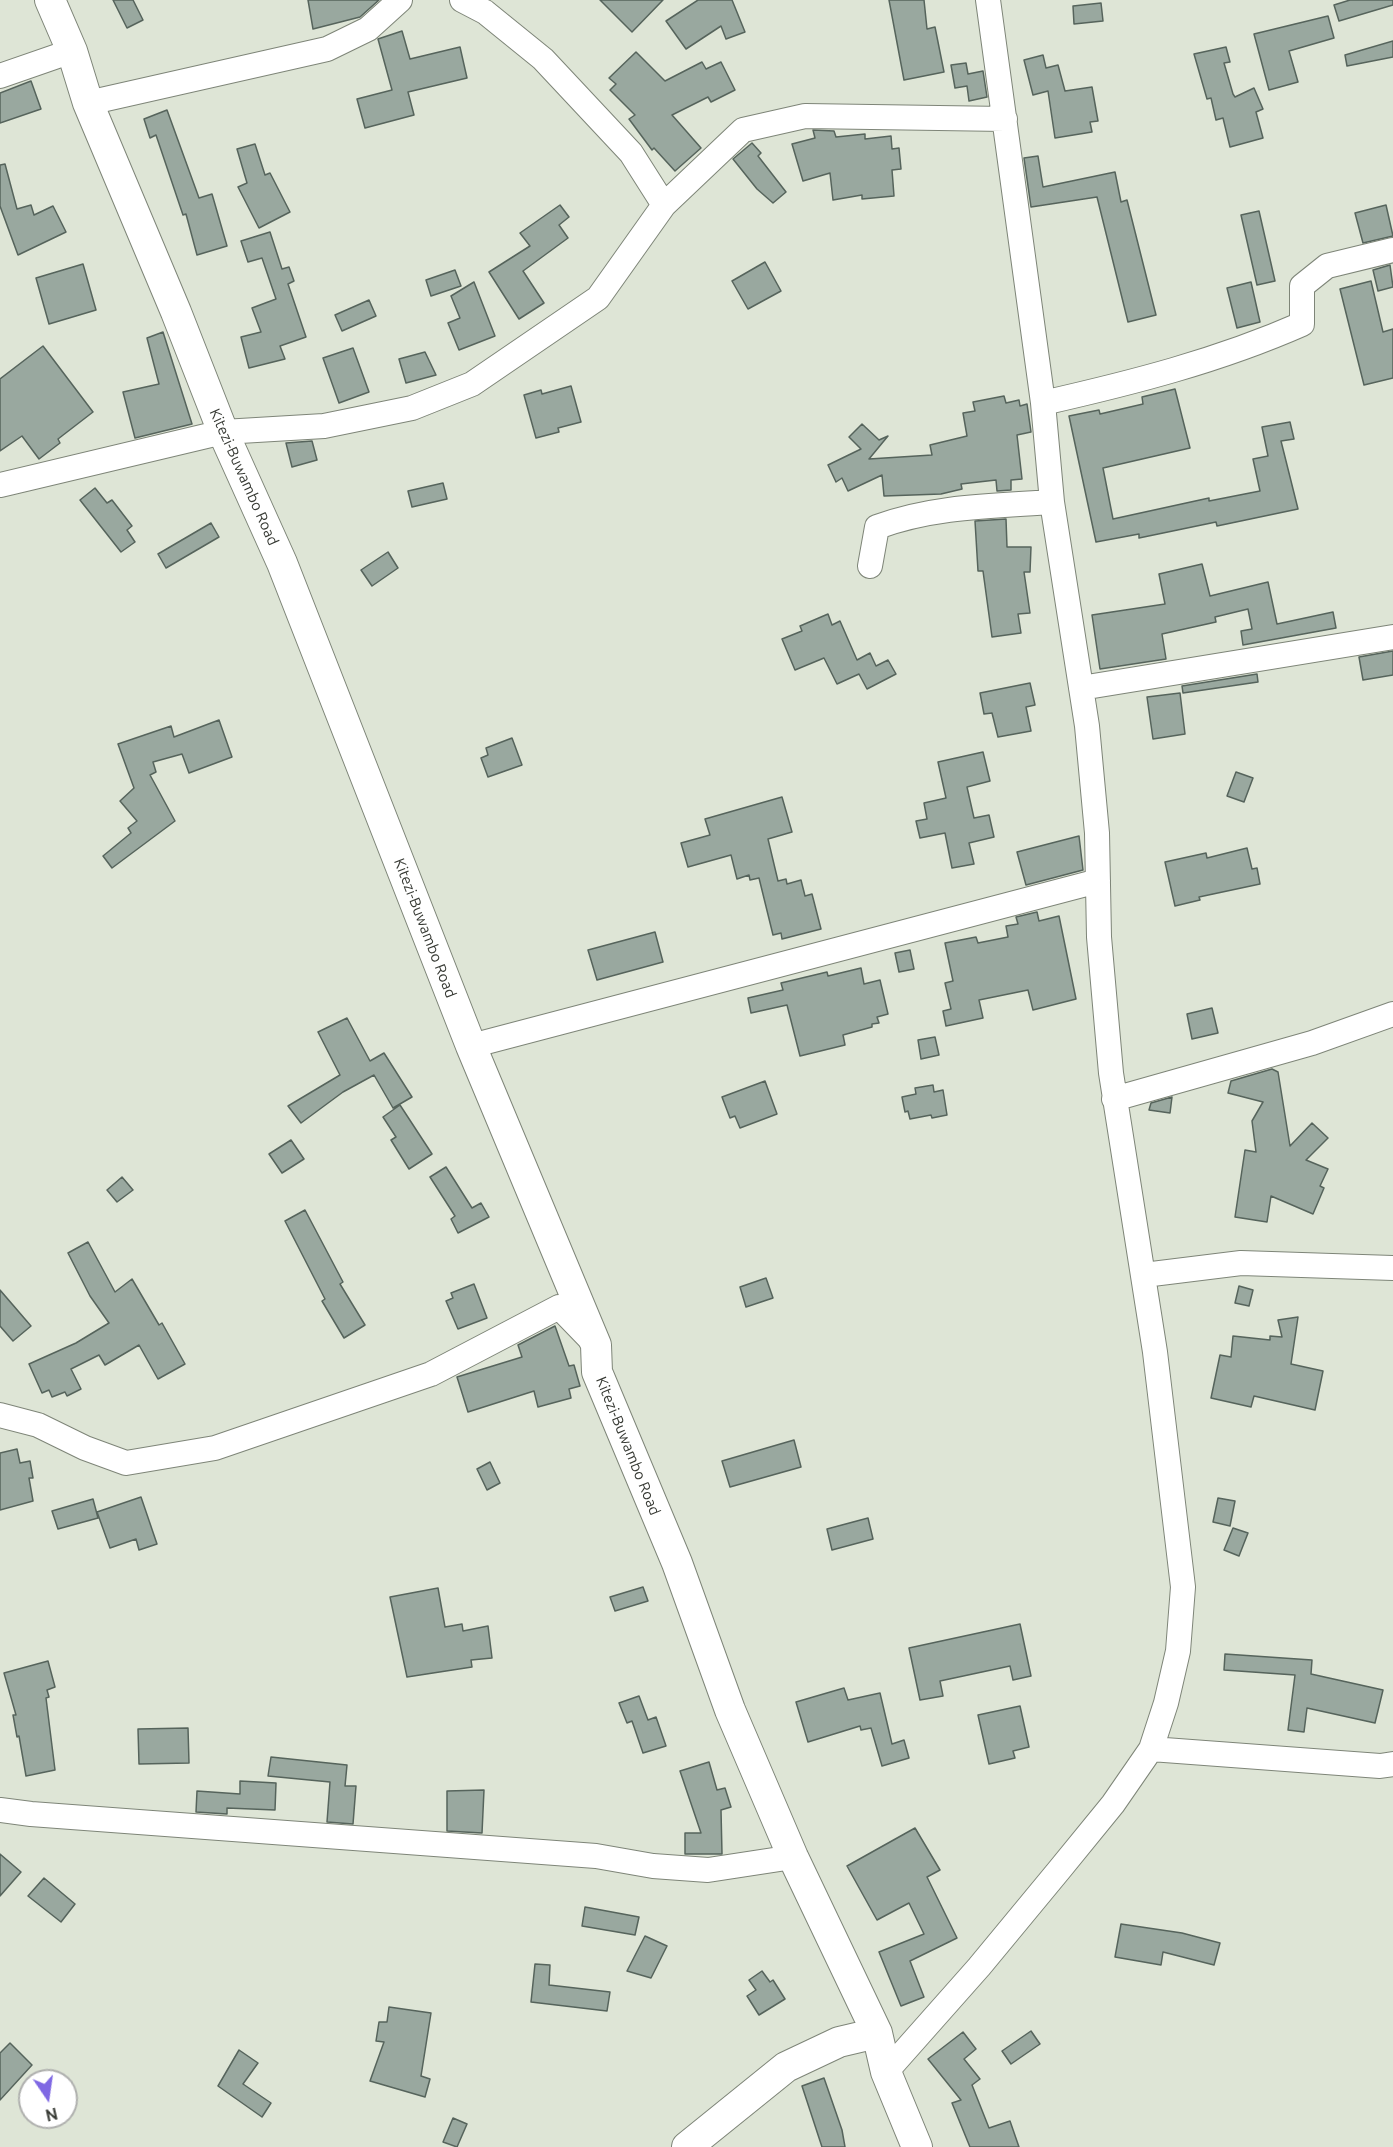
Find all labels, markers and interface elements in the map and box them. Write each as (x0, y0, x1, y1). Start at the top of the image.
street label: Kitezi-Buwambo Road (206, 406, 282, 548)
street label: Kitezi-Buwambo Road (390, 856, 460, 1000)
street label: Kitezi-Buwambo Road (592, 1374, 664, 1518)
north arrow (18, 2069, 78, 2129)
text: N (44, 2104, 59, 2125)

